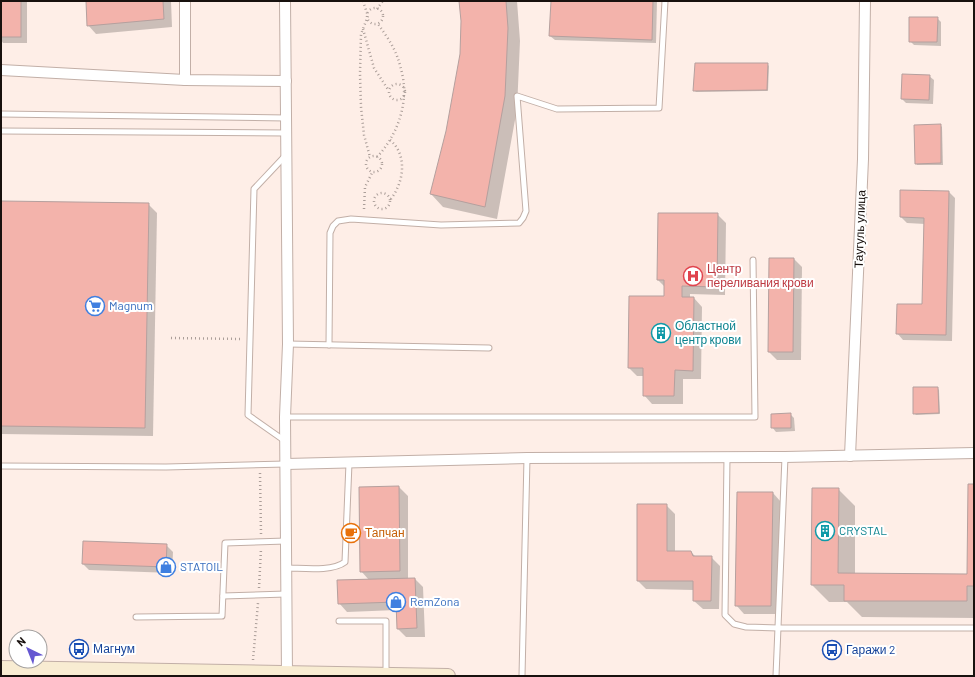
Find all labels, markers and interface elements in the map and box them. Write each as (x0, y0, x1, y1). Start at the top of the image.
street label: Таугуль улица (851, 189, 868, 268)
place label: Центр переливания крови (707, 261, 814, 290)
hospital icon: Центр переливания крови (682, 265, 704, 287)
supermarket icon: Magnum (84, 295, 106, 317)
place label: Magnum (109, 298, 153, 312)
place label: Областной центр крови (675, 318, 741, 347)
building icon: Областной центр крови (650, 322, 672, 344)
building icon: CRYSTAL (814, 520, 836, 542)
cafe icon: Тапчан (340, 522, 362, 544)
place label: CRYSTAL (839, 523, 887, 537)
place label: Тапчан (365, 525, 405, 539)
shop icon: STATOIL (155, 556, 177, 578)
place label: STATOIL (180, 559, 223, 573)
shop icon: RemZona (385, 591, 407, 613)
place label: RemZona (410, 594, 459, 608)
north arrow (8, 629, 48, 669)
text: N (14, 634, 28, 649)
bus stop icon: Магнум (68, 638, 90, 660)
bus stop icon: Гаражи 2 (821, 639, 843, 661)
place label: Магнум (93, 641, 135, 656)
place label: Гаражи 2 (846, 642, 895, 657)

